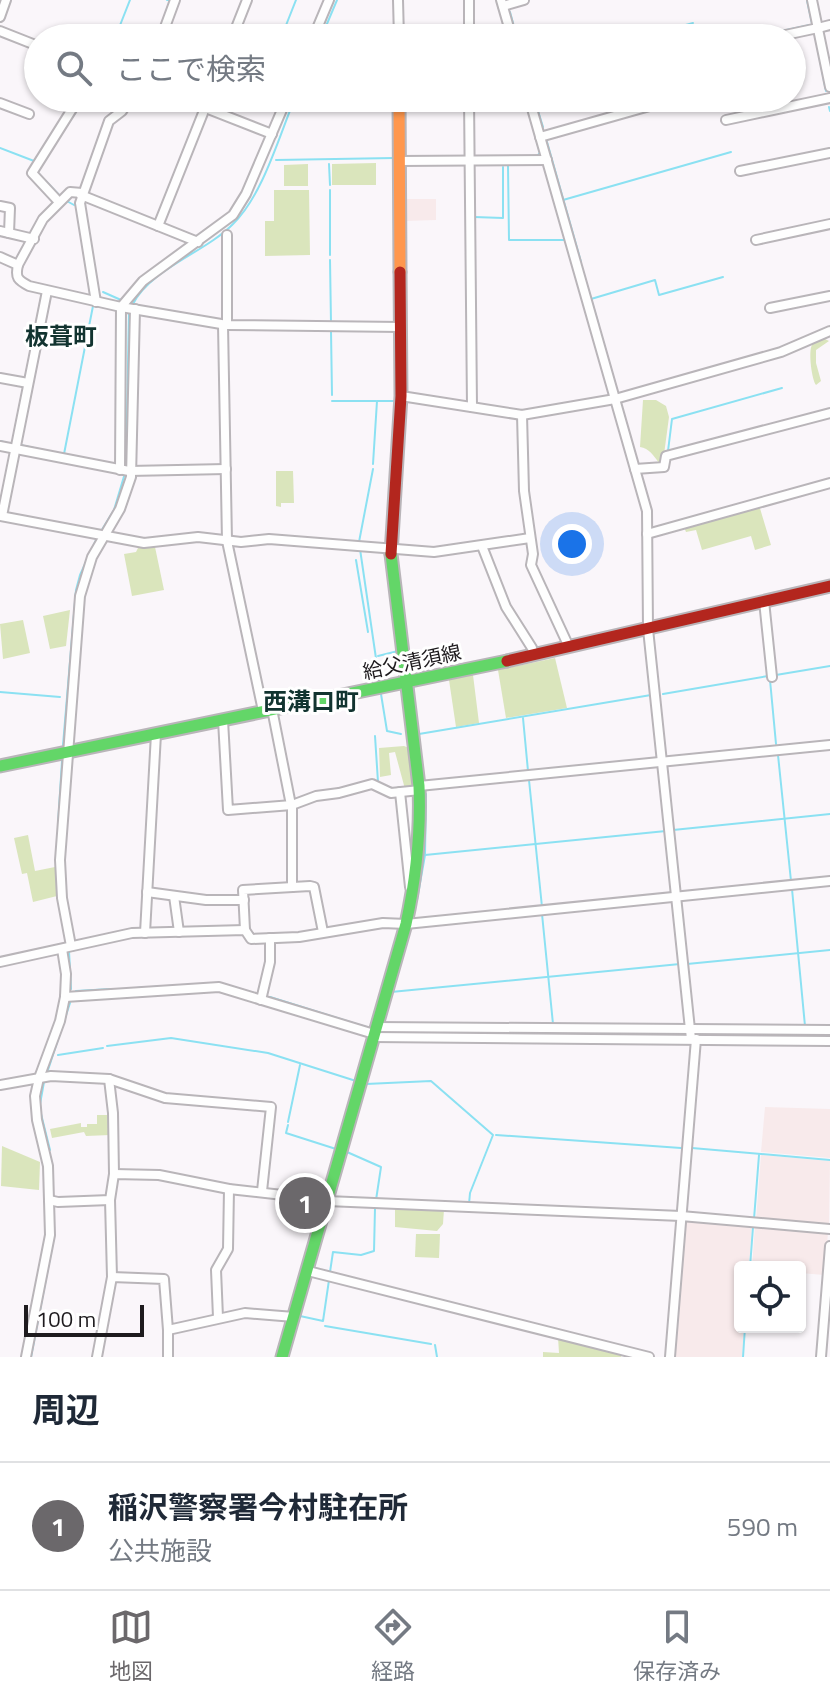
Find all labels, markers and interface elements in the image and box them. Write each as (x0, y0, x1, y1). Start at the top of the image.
search box (24, 24, 806, 112)
icon: search (52, 46, 96, 90)
text: ここで検索 (116, 46, 266, 92)
district label: 板葺町 (25, 318, 97, 354)
your location (552, 524, 592, 564)
street label: 給父清須線 (360, 636, 464, 687)
district label: 西溝口町 (263, 683, 359, 719)
pin: 1 (279, 1173, 331, 1233)
map controls (734, 1261, 806, 1333)
button: locate (734, 1261, 806, 1333)
scale bar (24, 1301, 144, 1337)
text: 100 m (36, 1302, 96, 1336)
text: 周辺 (32, 1383, 100, 1435)
text: 稲沢警察署今村駐在所 (108, 1484, 408, 1530)
text: 1 (51, 1507, 65, 1546)
text: 590 m (727, 1507, 798, 1546)
text: 公共施設 (108, 1531, 212, 1570)
tab: 地図 (109, 1605, 153, 1688)
tab: 経路 (371, 1605, 415, 1688)
tab: 保存済み (633, 1605, 721, 1688)

